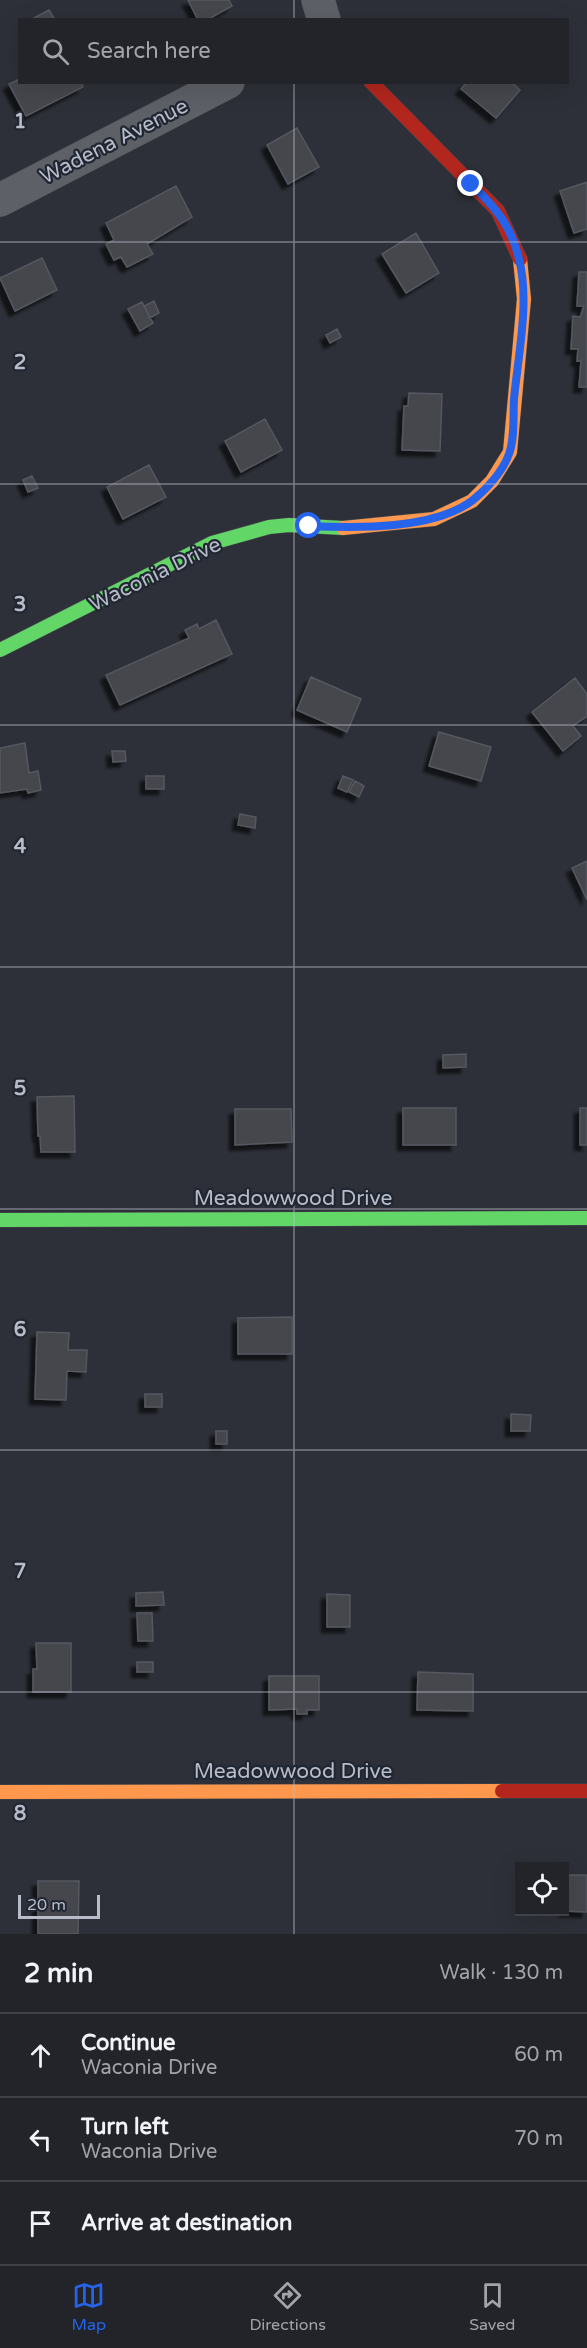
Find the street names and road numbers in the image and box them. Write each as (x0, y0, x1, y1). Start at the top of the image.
street label: Wadena Avenue (36, 93, 192, 189)
street label: Waconia Drive (85, 532, 225, 617)
street label: Meadowwood Drive (194, 1186, 392, 1211)
street label: Meadowwood Drive (194, 1759, 392, 1784)

